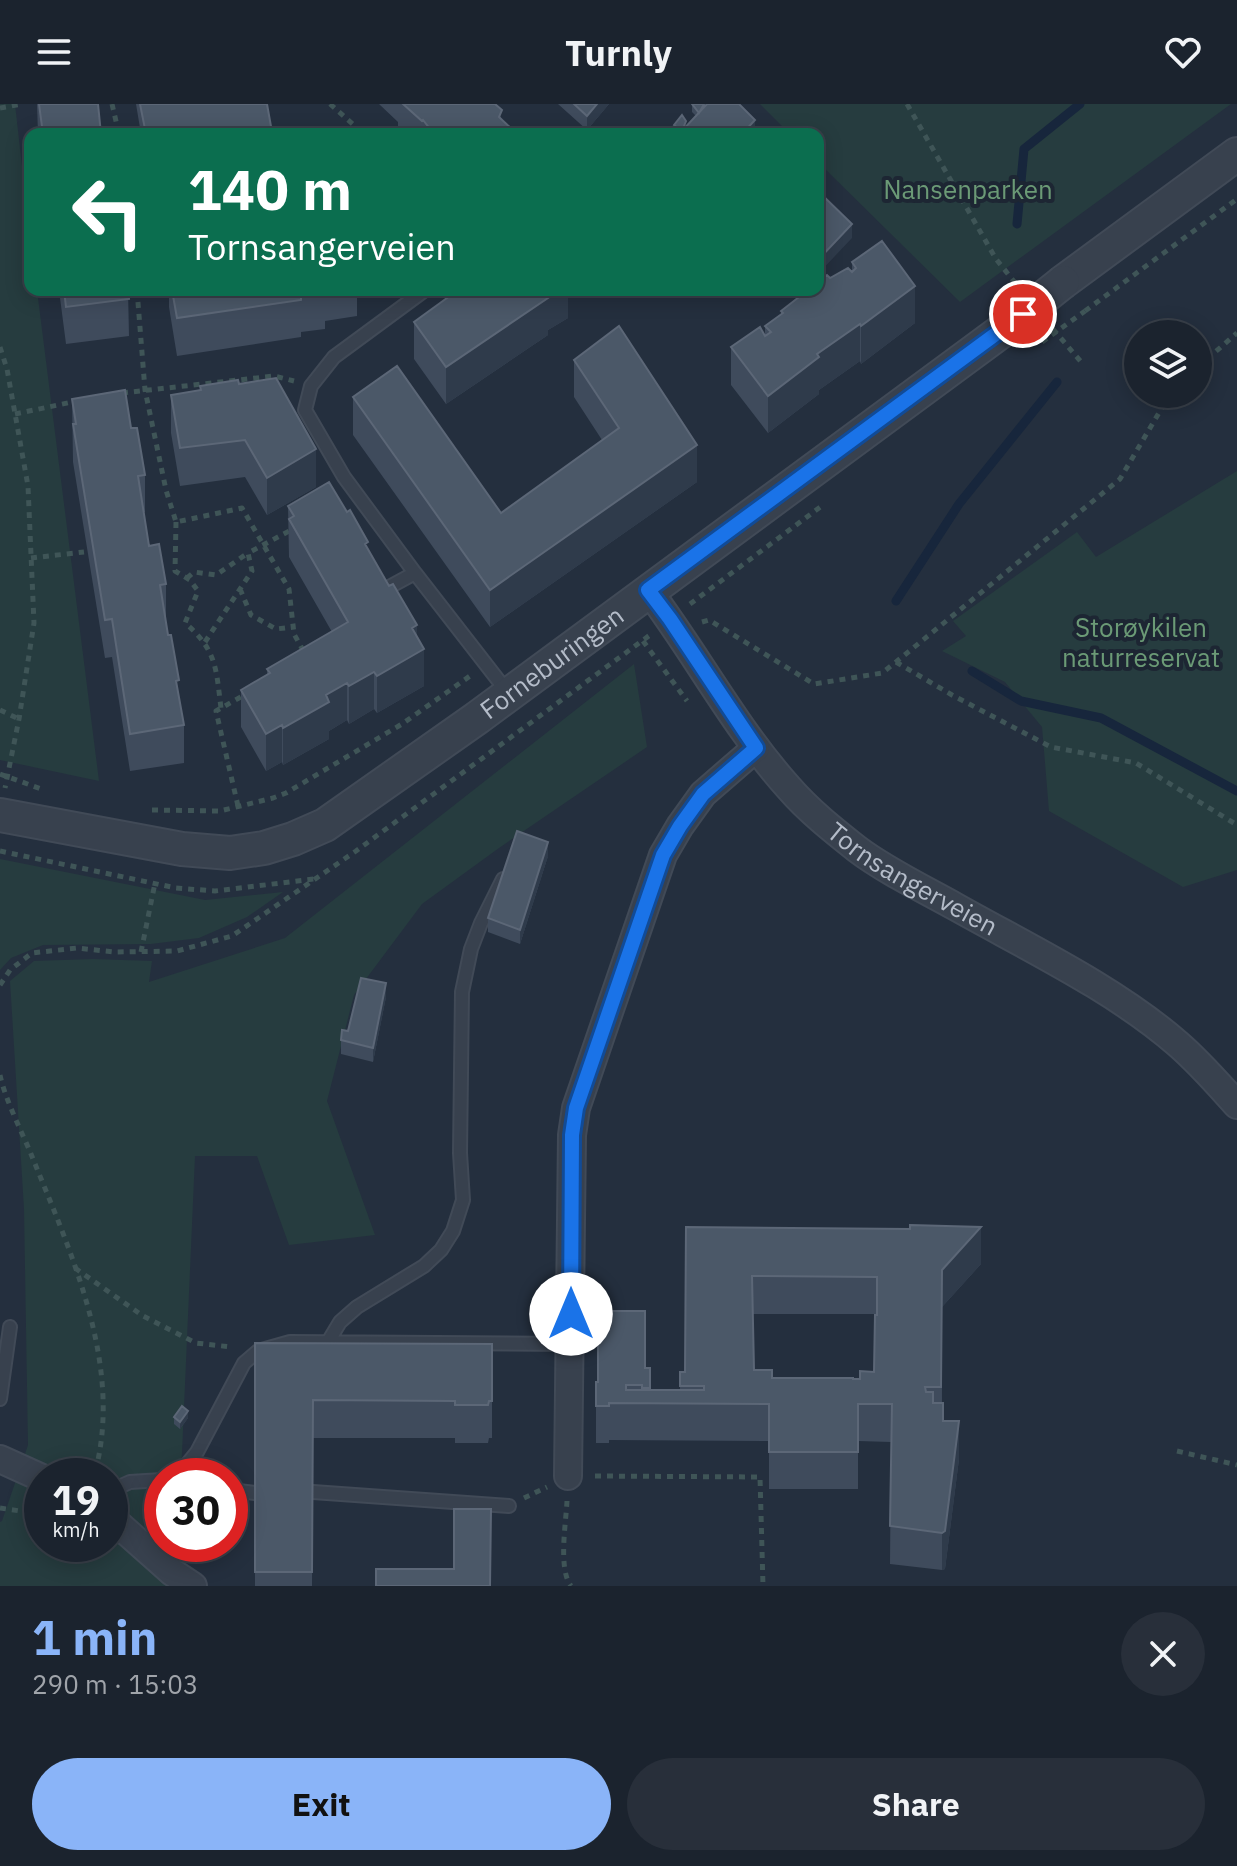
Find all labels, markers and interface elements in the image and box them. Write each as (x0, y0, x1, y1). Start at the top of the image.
text: Turnly (565, 29, 672, 76)
icon: menu (32, 30, 76, 74)
icon: heart (1161, 30, 1205, 74)
text: 140 m (188, 153, 352, 225)
icon: left (56, 160, 160, 264)
park label: Nansenparken (883, 172, 1053, 206)
text: Tornsangerveien (188, 223, 456, 270)
pin (989, 280, 1057, 348)
icon: arrive (1001, 292, 1045, 336)
map controls (1124, 320, 1212, 408)
button: layers (1124, 320, 1212, 408)
street label: Forneburingen (473, 598, 630, 726)
park label: Storøykilen naturreservat (1062, 610, 1220, 674)
street label: Tornsangerveien (821, 814, 1004, 943)
position arrow (529, 1272, 613, 1356)
speed limit sign: 30 (144, 1458, 248, 1562)
text: 19 (52, 1474, 100, 1526)
text: km/h (52, 1516, 100, 1543)
text: 1 min (32, 1606, 157, 1668)
button: close (1121, 1612, 1205, 1696)
text: 290 m · 15:03 (32, 1667, 198, 1701)
button: Exit (32, 1758, 611, 1850)
button: Share (627, 1758, 1205, 1850)

